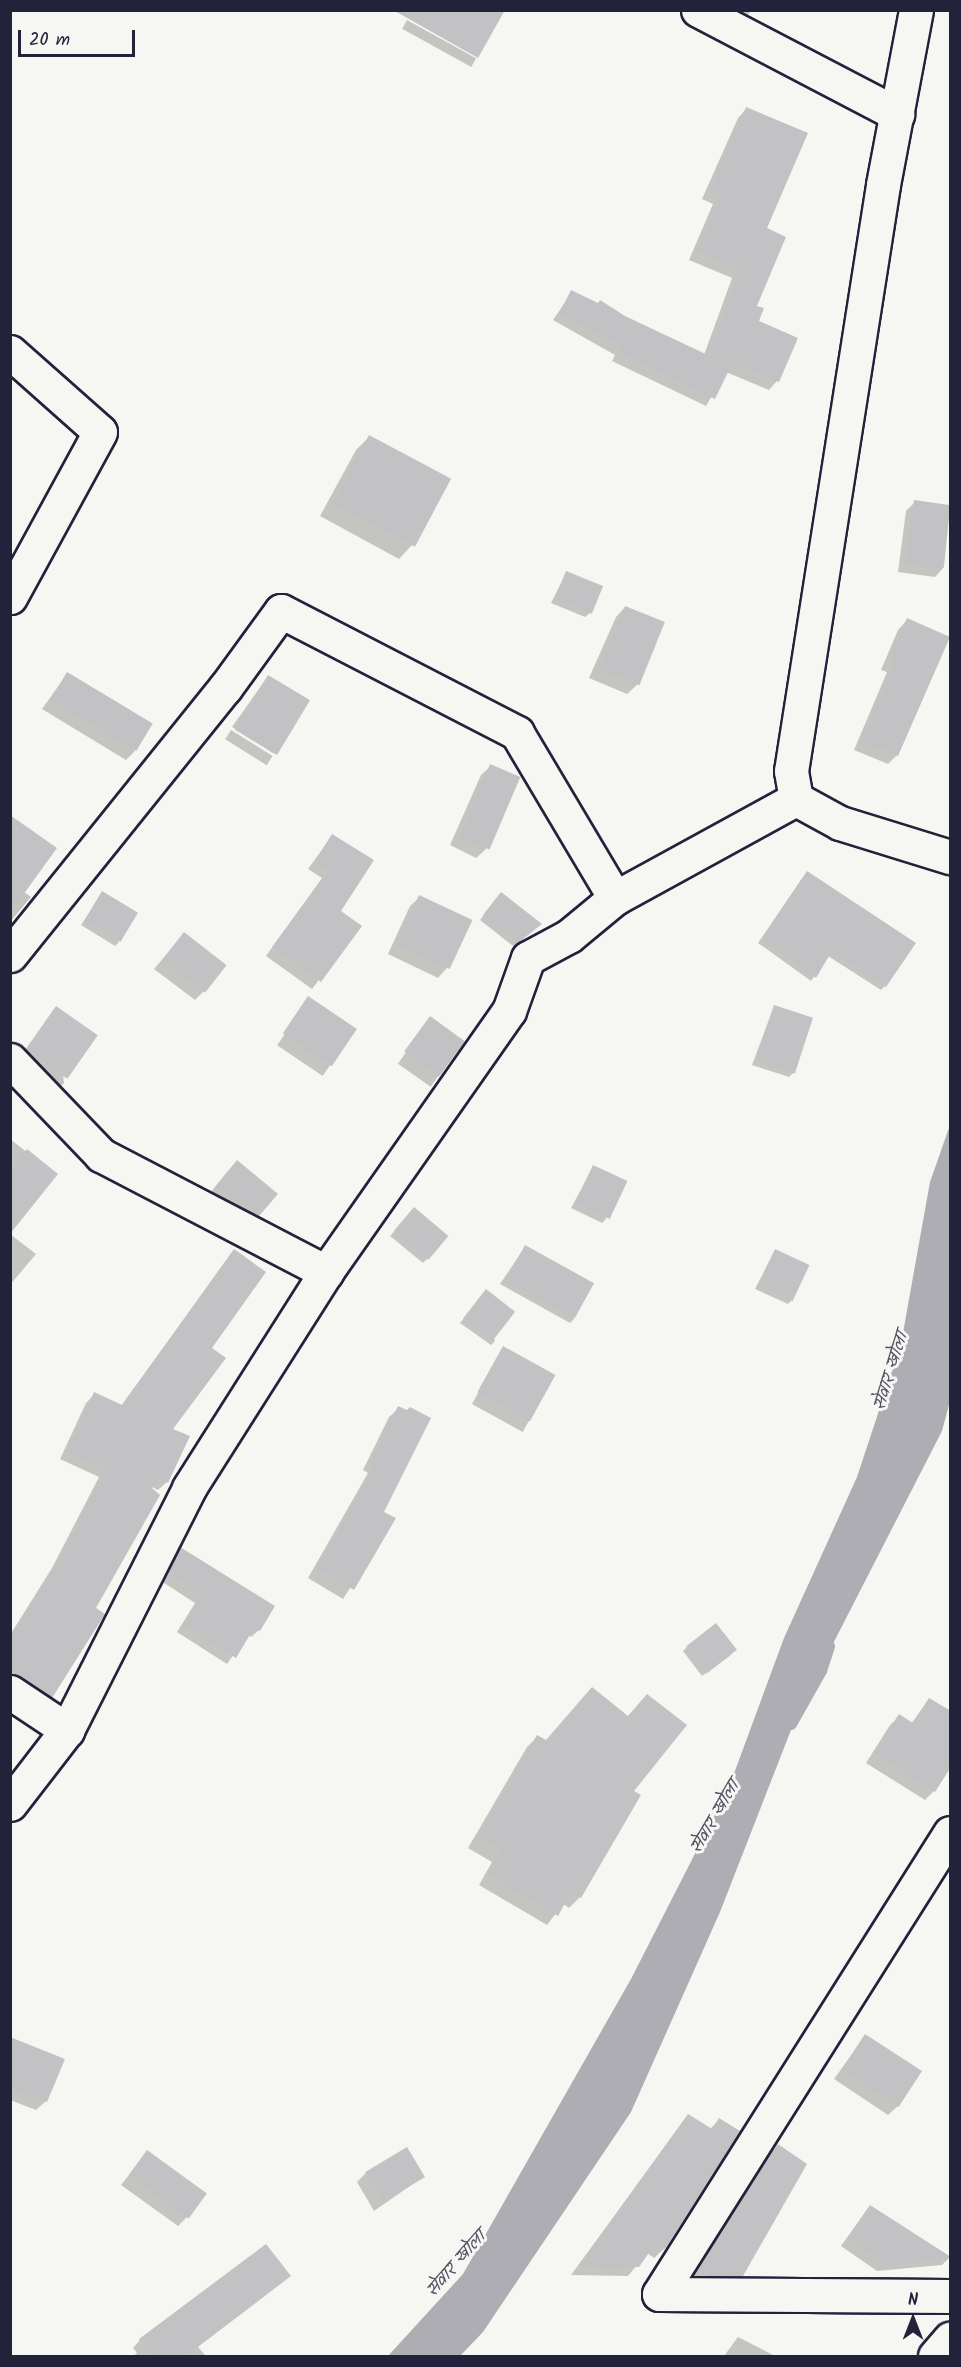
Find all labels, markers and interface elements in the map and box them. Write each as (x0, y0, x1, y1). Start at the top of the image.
scale bar (21, 18, 138, 56)
text: 20 m (29, 26, 70, 55)
water label: सेवार खोला (870, 1330, 914, 1414)
water label: सेवार खोला (687, 1778, 745, 1858)
water label: सेवार खोला (423, 2228, 491, 2302)
text: N (908, 2288, 918, 2313)
north arrow (883, 2289, 943, 2349)

